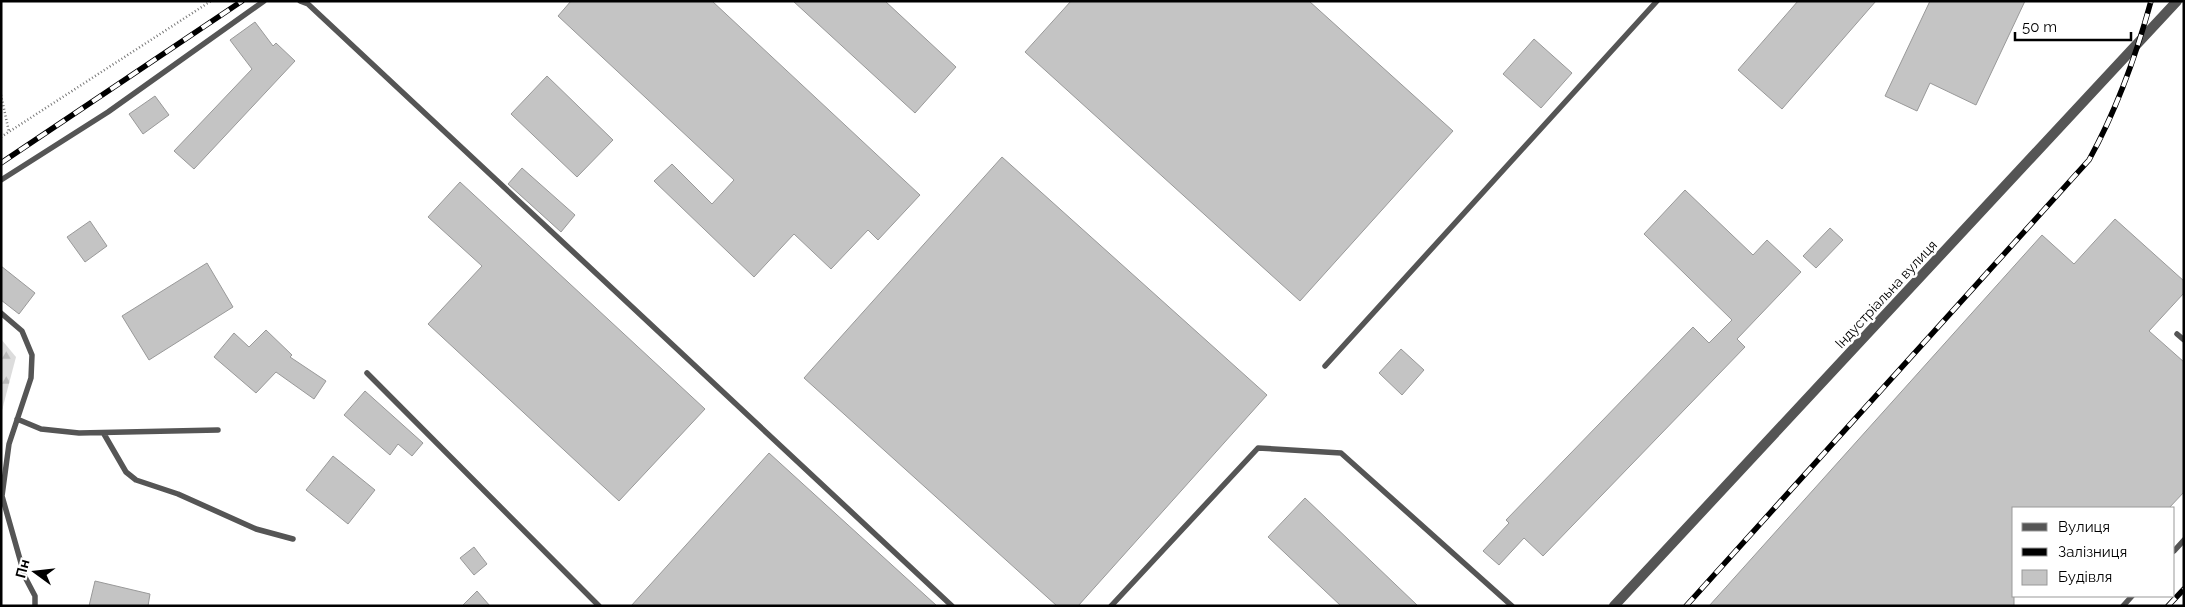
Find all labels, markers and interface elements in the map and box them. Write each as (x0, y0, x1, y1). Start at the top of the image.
scale bar (2015, 10, 2131, 42)
text: 50 m (2022, 18, 2057, 36)
street label: Індустріальна вулиця (1832, 237, 1940, 351)
legend (2012, 507, 2175, 597)
text: Вулиця (2058, 518, 2110, 536)
text: Залізниця (2058, 543, 2127, 561)
north arrow (10, 547, 60, 597)
text: Пн (12, 558, 33, 580)
text: Будівля (2058, 568, 2112, 586)

